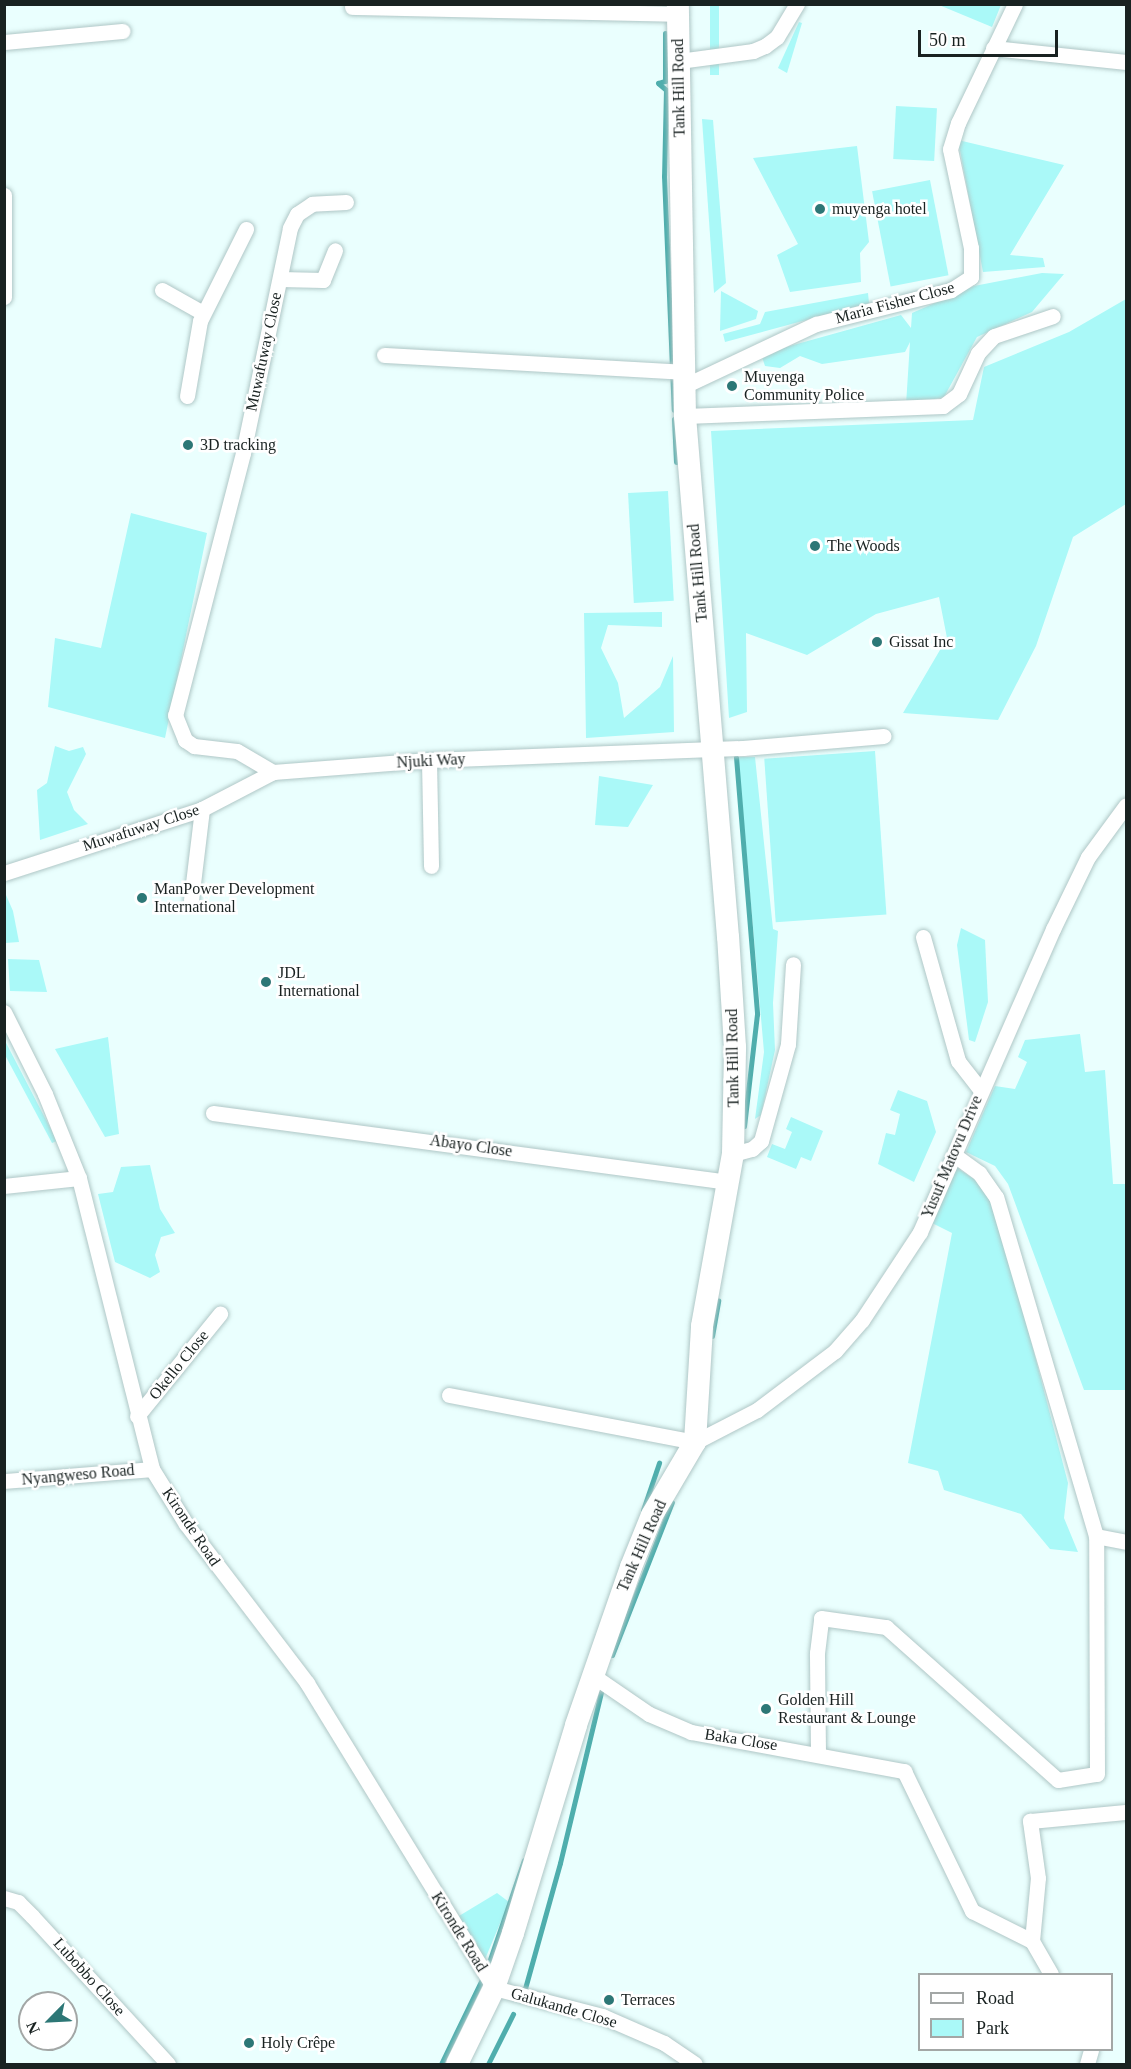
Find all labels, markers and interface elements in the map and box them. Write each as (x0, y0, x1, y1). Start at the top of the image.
scale bar (921, 18, 1060, 56)
text: 50 m (929, 30, 966, 50)
street label: Tank Hill Road (669, 39, 689, 137)
place label: muyenga hotel (832, 199, 927, 219)
marker: muyenga hotel (813, 202, 827, 216)
street label: Maria Fisher Close (833, 278, 957, 328)
street label: Muwafuway Close (242, 291, 286, 413)
place label: Muyenga Community Police (744, 367, 864, 405)
marker: Muyenga Community Police (725, 379, 739, 393)
place label: 3D tracking (200, 435, 276, 455)
marker: 3D tracking (181, 438, 195, 452)
street label: Tank Hill Road (684, 523, 712, 623)
place label: The Woods (827, 536, 900, 556)
marker: The Woods (808, 539, 822, 553)
place label: Gissat Inc (889, 632, 953, 652)
marker: Gissat Inc (870, 635, 884, 649)
street label: Njuki Way (396, 750, 466, 772)
street label: Muwafuway Close (80, 800, 202, 856)
place label: ManPower Development International (154, 879, 314, 917)
marker: ManPower Development International (135, 891, 149, 905)
place label: JDL International (278, 963, 360, 1001)
marker: JDL International (259, 975, 273, 989)
street label: Tank Hill Road (723, 1009, 743, 1107)
street label: Yusuf Matovu Drive (917, 1093, 987, 1221)
street label: Abayo Close (429, 1131, 513, 1161)
street label: Okello Close (145, 1326, 213, 1404)
street label: Nyangweso Road (21, 1460, 135, 1490)
street label: Kironde Road (158, 1484, 224, 1570)
street label: Tank Hill Road (613, 1497, 671, 1595)
place label: Golden Hill Restaurant & Lounge (778, 1690, 916, 1728)
marker: Golden Hill Restaurant & Lounge (759, 1702, 773, 1716)
street label: Baka Close (703, 1725, 779, 1755)
street label: Kironde Road (427, 1889, 491, 1975)
street label: Lubobbo Close (49, 1934, 129, 2020)
legend (918, 1973, 1113, 2051)
street label: Galukande Close (509, 1984, 619, 2032)
text: Road (976, 1988, 1014, 2008)
place label: Terraces (621, 1990, 675, 2010)
north arrow (18, 1991, 78, 2051)
marker: Terraces (602, 1993, 616, 2007)
text: Park (976, 2018, 1009, 2038)
text: N (23, 2019, 43, 2036)
place label: Holy Crêpe (261, 2033, 335, 2053)
marker: Holy Crêpe (242, 2036, 256, 2050)

